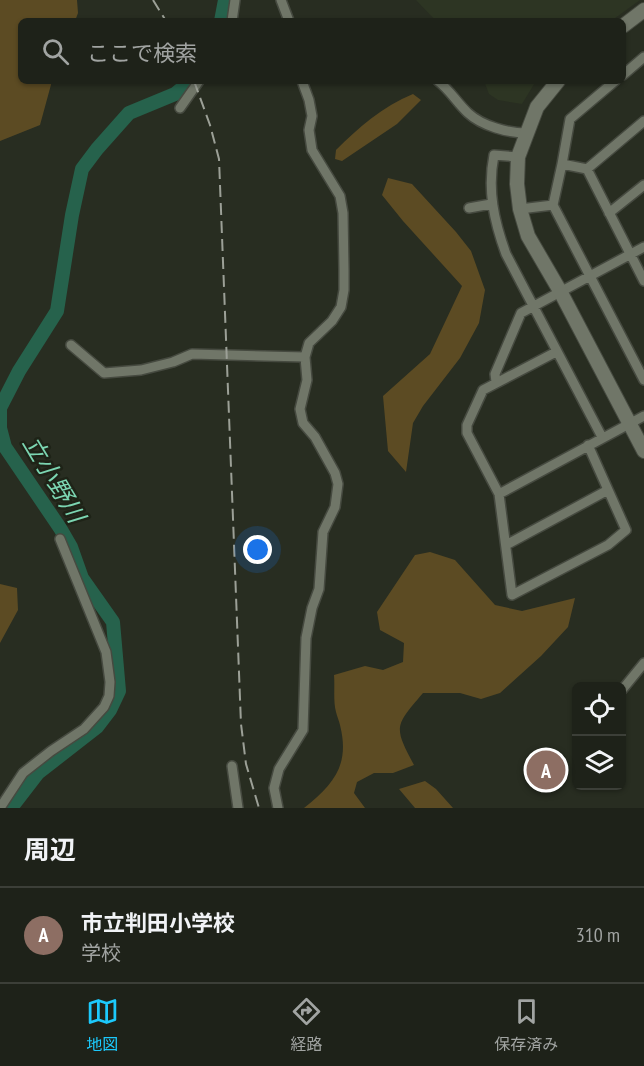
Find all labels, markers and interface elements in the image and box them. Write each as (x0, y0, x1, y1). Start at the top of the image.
search box (18, 18, 626, 84)
icon: search (39, 35, 72, 68)
text: ここで検索 (87, 39, 197, 67)
water label: 立小野川 (16, 430, 94, 531)
your location (243, 535, 272, 564)
map controls (572, 682, 626, 790)
button: locate (572, 682, 626, 736)
button: layers (572, 736, 626, 790)
pin: A (526, 748, 566, 792)
text: 周辺 (24, 833, 76, 866)
text: 市立判田小学校 (81, 909, 235, 937)
text: A (38, 922, 49, 948)
text: 310 m (576, 922, 620, 948)
text: 学校 (81, 940, 121, 966)
tab: 地図 (86, 995, 119, 1055)
tab: 経路 (290, 995, 323, 1055)
tab: 保存済み (494, 995, 558, 1055)

